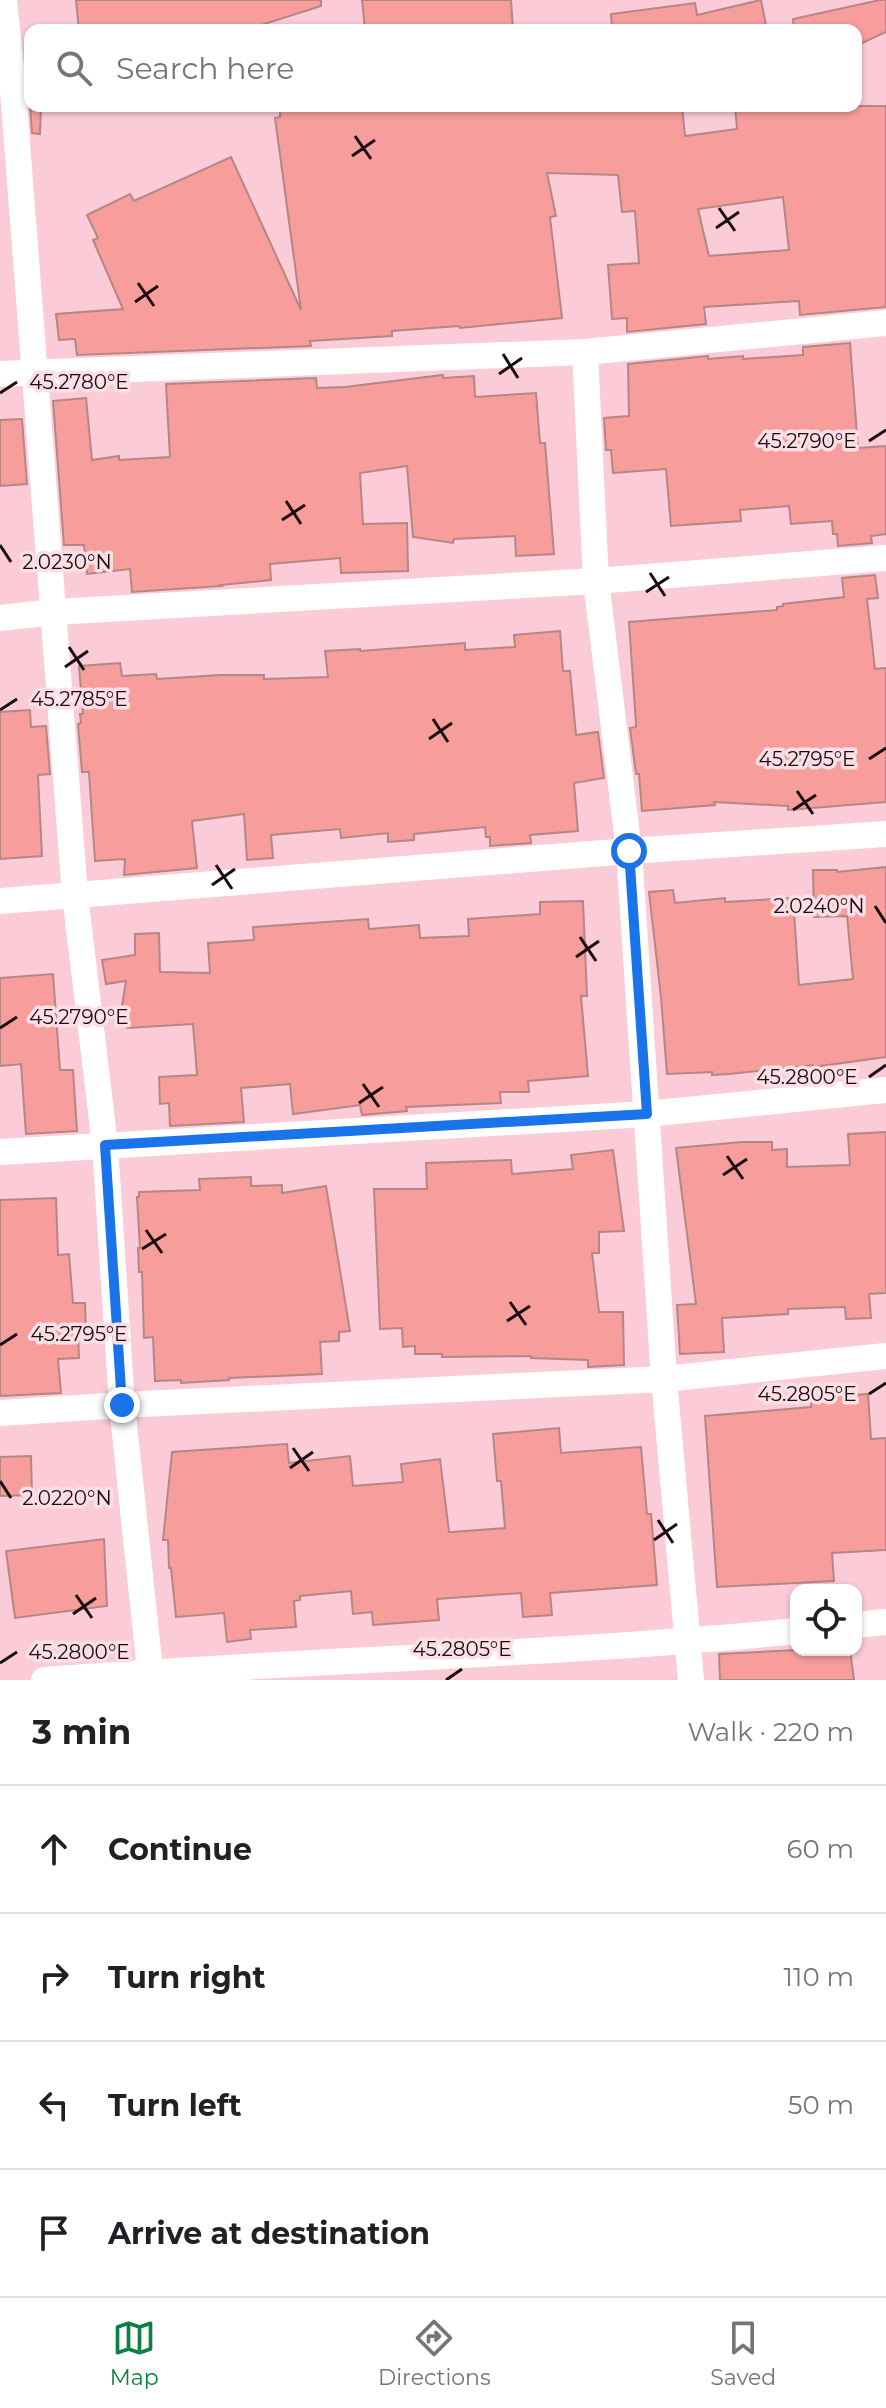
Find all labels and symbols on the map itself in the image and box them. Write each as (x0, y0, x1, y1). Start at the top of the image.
text: 45.2780°E (29, 370, 129, 394)
text: 45.2790°E (757, 429, 857, 453)
text: 2.0230°N (22, 550, 112, 574)
text: 45.2785°E (30, 687, 128, 711)
text: 45.2795°E (759, 747, 856, 771)
route start (611, 833, 647, 869)
text: 2.0240°N (774, 894, 864, 918)
text: 45.2790°E (29, 1005, 129, 1029)
text: 45.2800°E (756, 1065, 858, 1089)
text: 45.2795°E (31, 1322, 128, 1346)
text: 45.2805°E (757, 1382, 857, 1406)
route end (104, 1387, 140, 1423)
text: 2.0220°N (22, 1486, 112, 1510)
text: 45.2805°E (412, 1637, 512, 1661)
text: 45.2800°E (28, 1640, 130, 1664)

